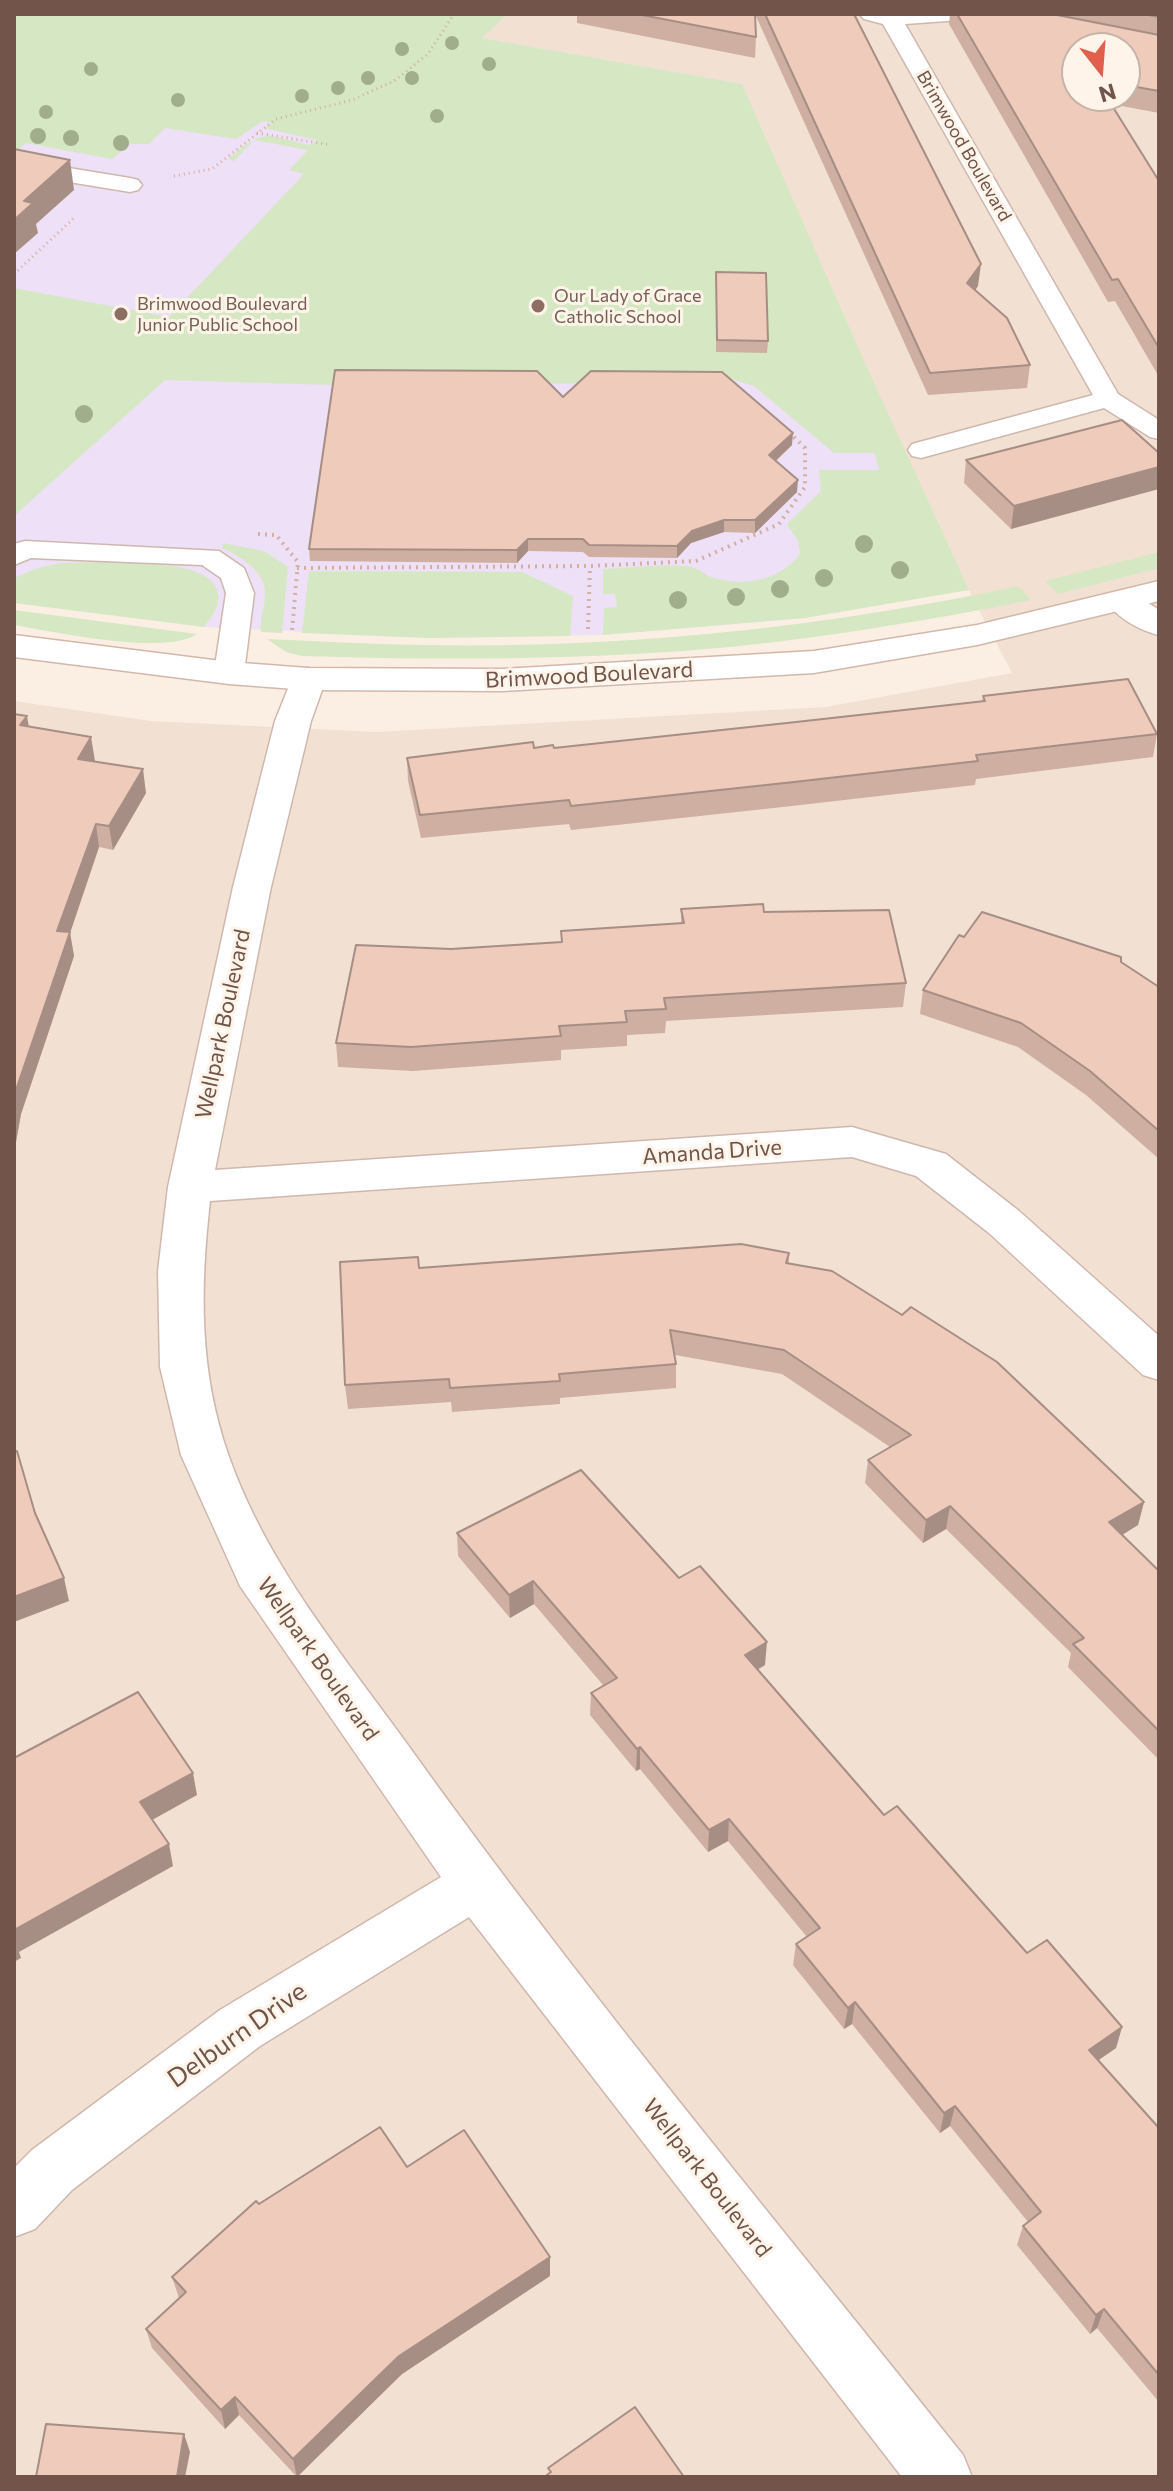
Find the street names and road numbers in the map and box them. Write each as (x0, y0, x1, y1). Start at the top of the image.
street label: Brimwood Boulevard (912, 67, 1016, 225)
street label: Brimwood Boulevard (484, 656, 694, 694)
street label: Wellpark Boulevard (190, 927, 256, 1121)
street label: Amanda Drive (641, 1134, 783, 1170)
street label: Wellpark Boulevard (252, 1572, 384, 1746)
street label: Delburn Drive (162, 1976, 312, 2094)
street label: Wellpark Boulevard (637, 2094, 777, 2262)

